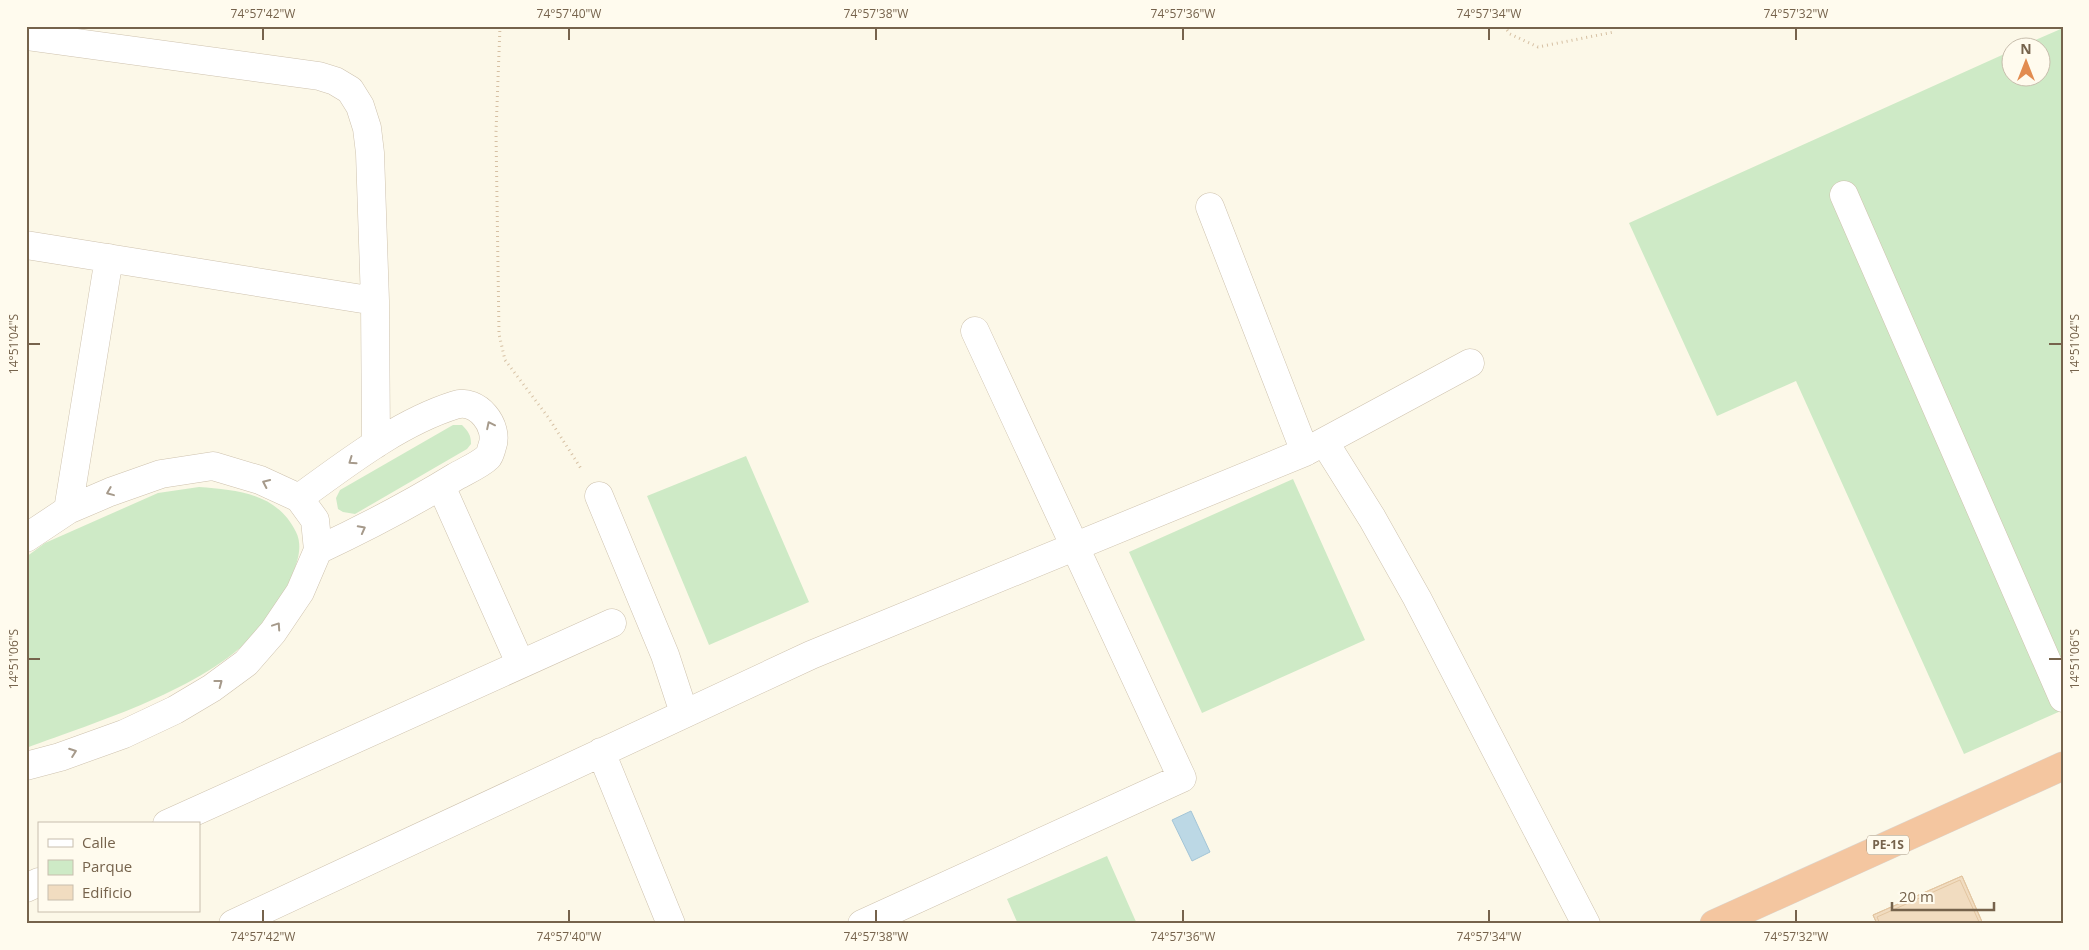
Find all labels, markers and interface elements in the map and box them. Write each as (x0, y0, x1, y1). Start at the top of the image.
text: 74°57'42"W (231, 5, 295, 22)
text: 74°57'40"W (537, 5, 601, 22)
text: 74°57'38"W (844, 5, 908, 22)
text: 74°57'36"W (1151, 5, 1215, 22)
text: 74°57'34"W (1457, 5, 1521, 22)
text: 74°57'32"W (1764, 5, 1828, 22)
north arrow (2002, 38, 2052, 88)
text: N (2020, 39, 2032, 58)
text: 14°51'04"S (5, 314, 22, 374)
text: 14°51'04"S (2066, 314, 2083, 374)
one-way arrow (486, 422, 496, 431)
one-way arrow (348, 455, 357, 464)
one-way arrow (262, 478, 271, 489)
one-way arrow (106, 486, 115, 497)
one-way arrow (356, 525, 365, 535)
one-way arrow (271, 622, 280, 632)
text: 14°51'06"S (5, 629, 22, 689)
text: 14°51'06"S (2066, 629, 2083, 689)
one-way arrow (213, 680, 223, 689)
one-way arrow (68, 748, 77, 758)
legend (38, 822, 200, 912)
text: Calle (82, 832, 116, 852)
road number: PE-1S (1867, 836, 1909, 854)
text: Parque (82, 856, 132, 876)
scale bar (1892, 880, 1994, 912)
text: Edificio (82, 882, 132, 902)
text: 20 m (1899, 886, 1934, 906)
text: 74°57'42"W (231, 928, 295, 945)
text: 74°57'40"W (537, 928, 601, 945)
text: 74°57'38"W (844, 928, 908, 945)
text: 74°57'36"W (1151, 928, 1215, 945)
text: 74°57'34"W (1457, 928, 1521, 945)
text: 74°57'32"W (1764, 928, 1828, 945)

